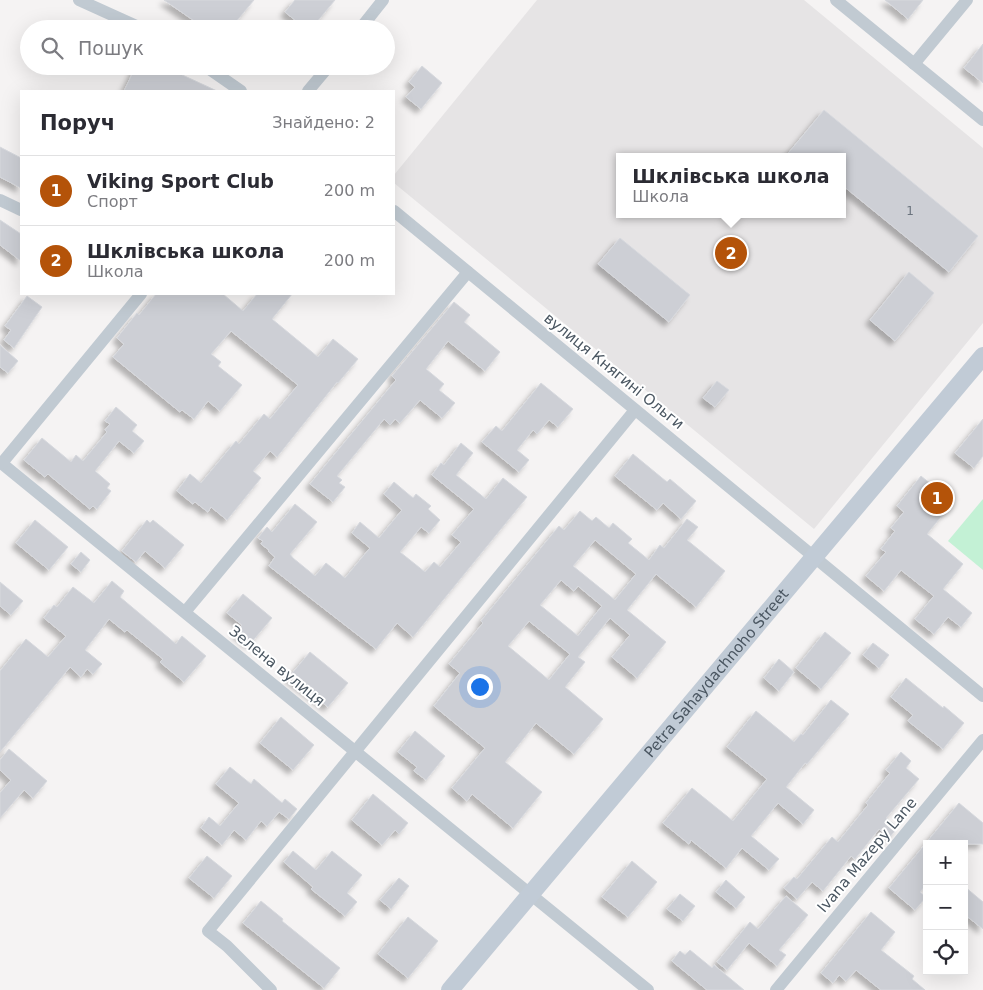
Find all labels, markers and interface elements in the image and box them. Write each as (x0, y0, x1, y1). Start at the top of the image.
search box (20, 20, 395, 75)
icon: search (38, 34, 66, 62)
text: Пошук (78, 37, 144, 59)
text: Поруч (40, 111, 115, 135)
text: Знайдено: 2 (272, 113, 375, 132)
popup (616, 153, 846, 218)
text: Шклівська школа (632, 165, 830, 187)
text: Viking Sport Club (87, 170, 274, 192)
text: 1 (50, 181, 62, 200)
text: 200 m (324, 181, 375, 200)
text: Школа (632, 187, 689, 206)
text: Спорт (87, 192, 138, 211)
house number: 1 (906, 204, 914, 218)
pin: 2 (715, 234, 747, 272)
text: Шклівська школа (87, 240, 284, 262)
text: 2 (50, 251, 62, 270)
text: 200 m (324, 251, 375, 270)
text: Школа (87, 262, 144, 281)
street label: вулиця Княгині Ольги (540, 309, 688, 433)
pin: 1 (921, 479, 953, 517)
street label: Petra Sahaydachnoho Street (641, 585, 792, 761)
street label: Зелена вулиця (226, 622, 328, 710)
your location (467, 674, 493, 700)
street label: Ivana Mazepy Lane (814, 794, 920, 916)
map controls (923, 840, 968, 975)
button: + (923, 840, 968, 885)
button: − (923, 885, 968, 930)
button: locate (923, 930, 968, 975)

